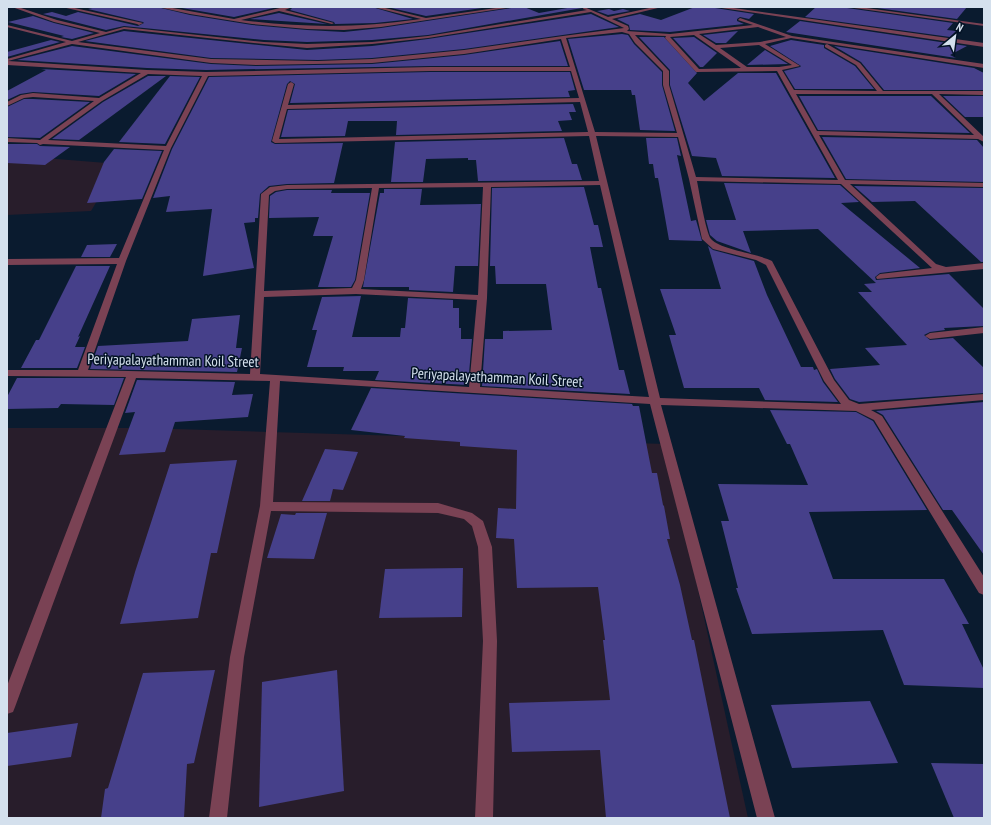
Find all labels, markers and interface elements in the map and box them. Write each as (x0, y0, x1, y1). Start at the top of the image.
north arrow (935, 16, 975, 56)
text: N (954, 20, 966, 35)
street label: Periyapalayathamman Koil Street (87, 349, 259, 371)
street label: Periyapalayathamman Koil Street (411, 363, 583, 391)

